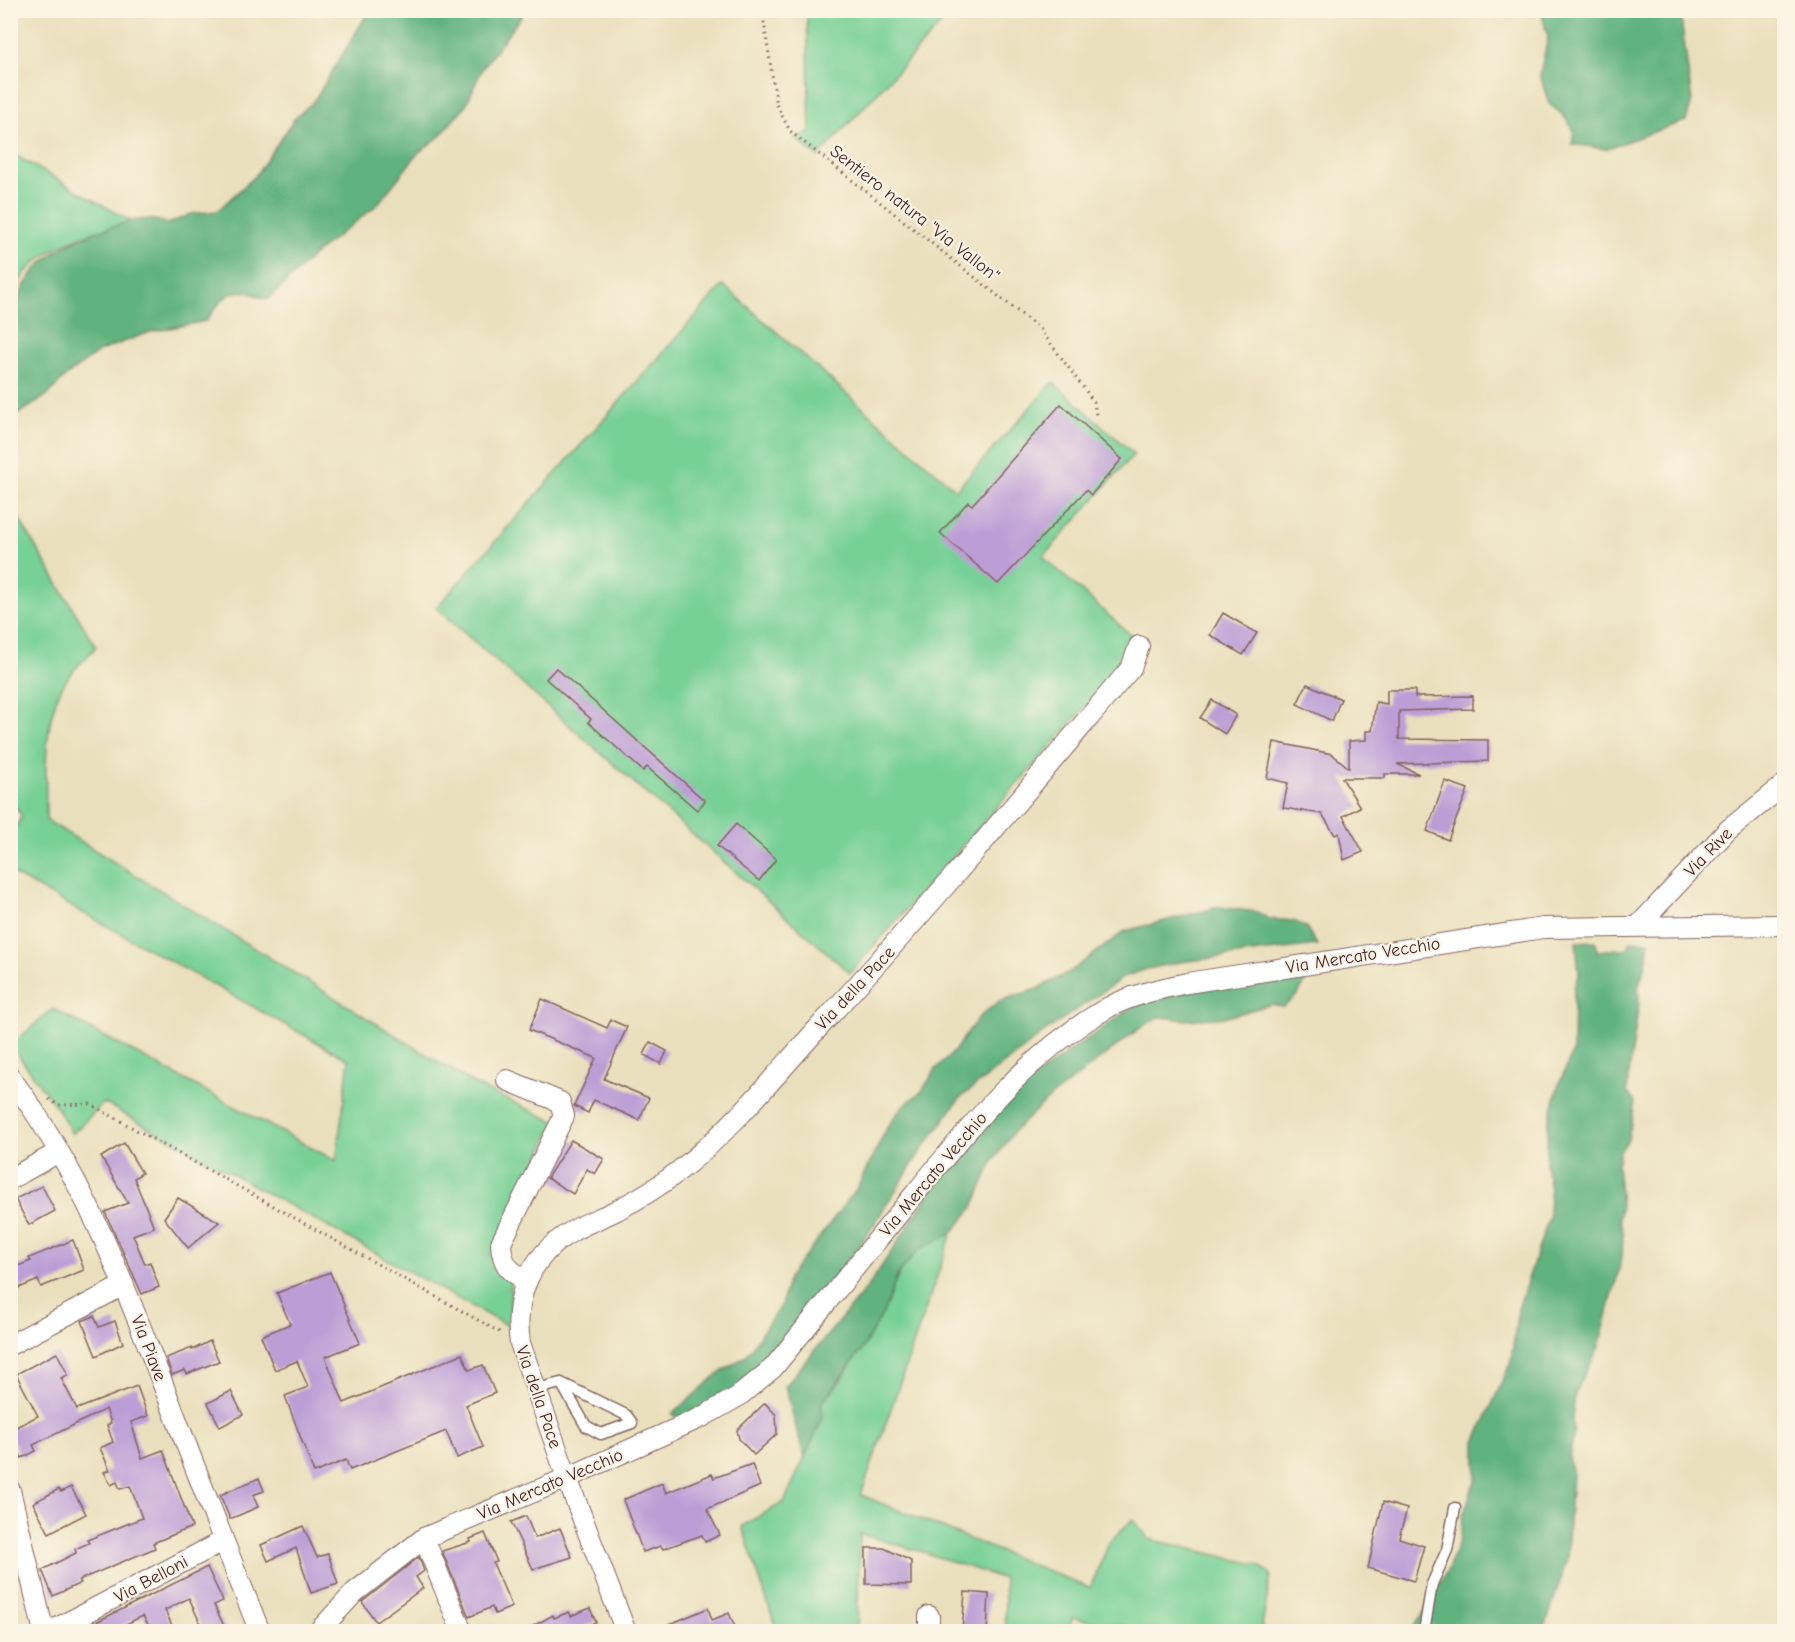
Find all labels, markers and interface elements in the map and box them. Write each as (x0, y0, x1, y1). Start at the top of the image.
street label: Sentiero natura "Via Vallon" (826, 141, 1004, 286)
street label: Via Rive (1680, 823, 1737, 881)
street label: Via Mercato Vecchio (1284, 933, 1442, 978)
street label: Via della Pace (811, 942, 900, 1035)
street label: Via Mercato Vecchio (875, 1108, 992, 1241)
street label: Via Piave (126, 1312, 171, 1384)
street label: Via della Pace (511, 1343, 566, 1451)
street label: Via Mercato Vecchio (474, 1444, 626, 1525)
street label: Via Belloni (111, 1551, 192, 1608)

